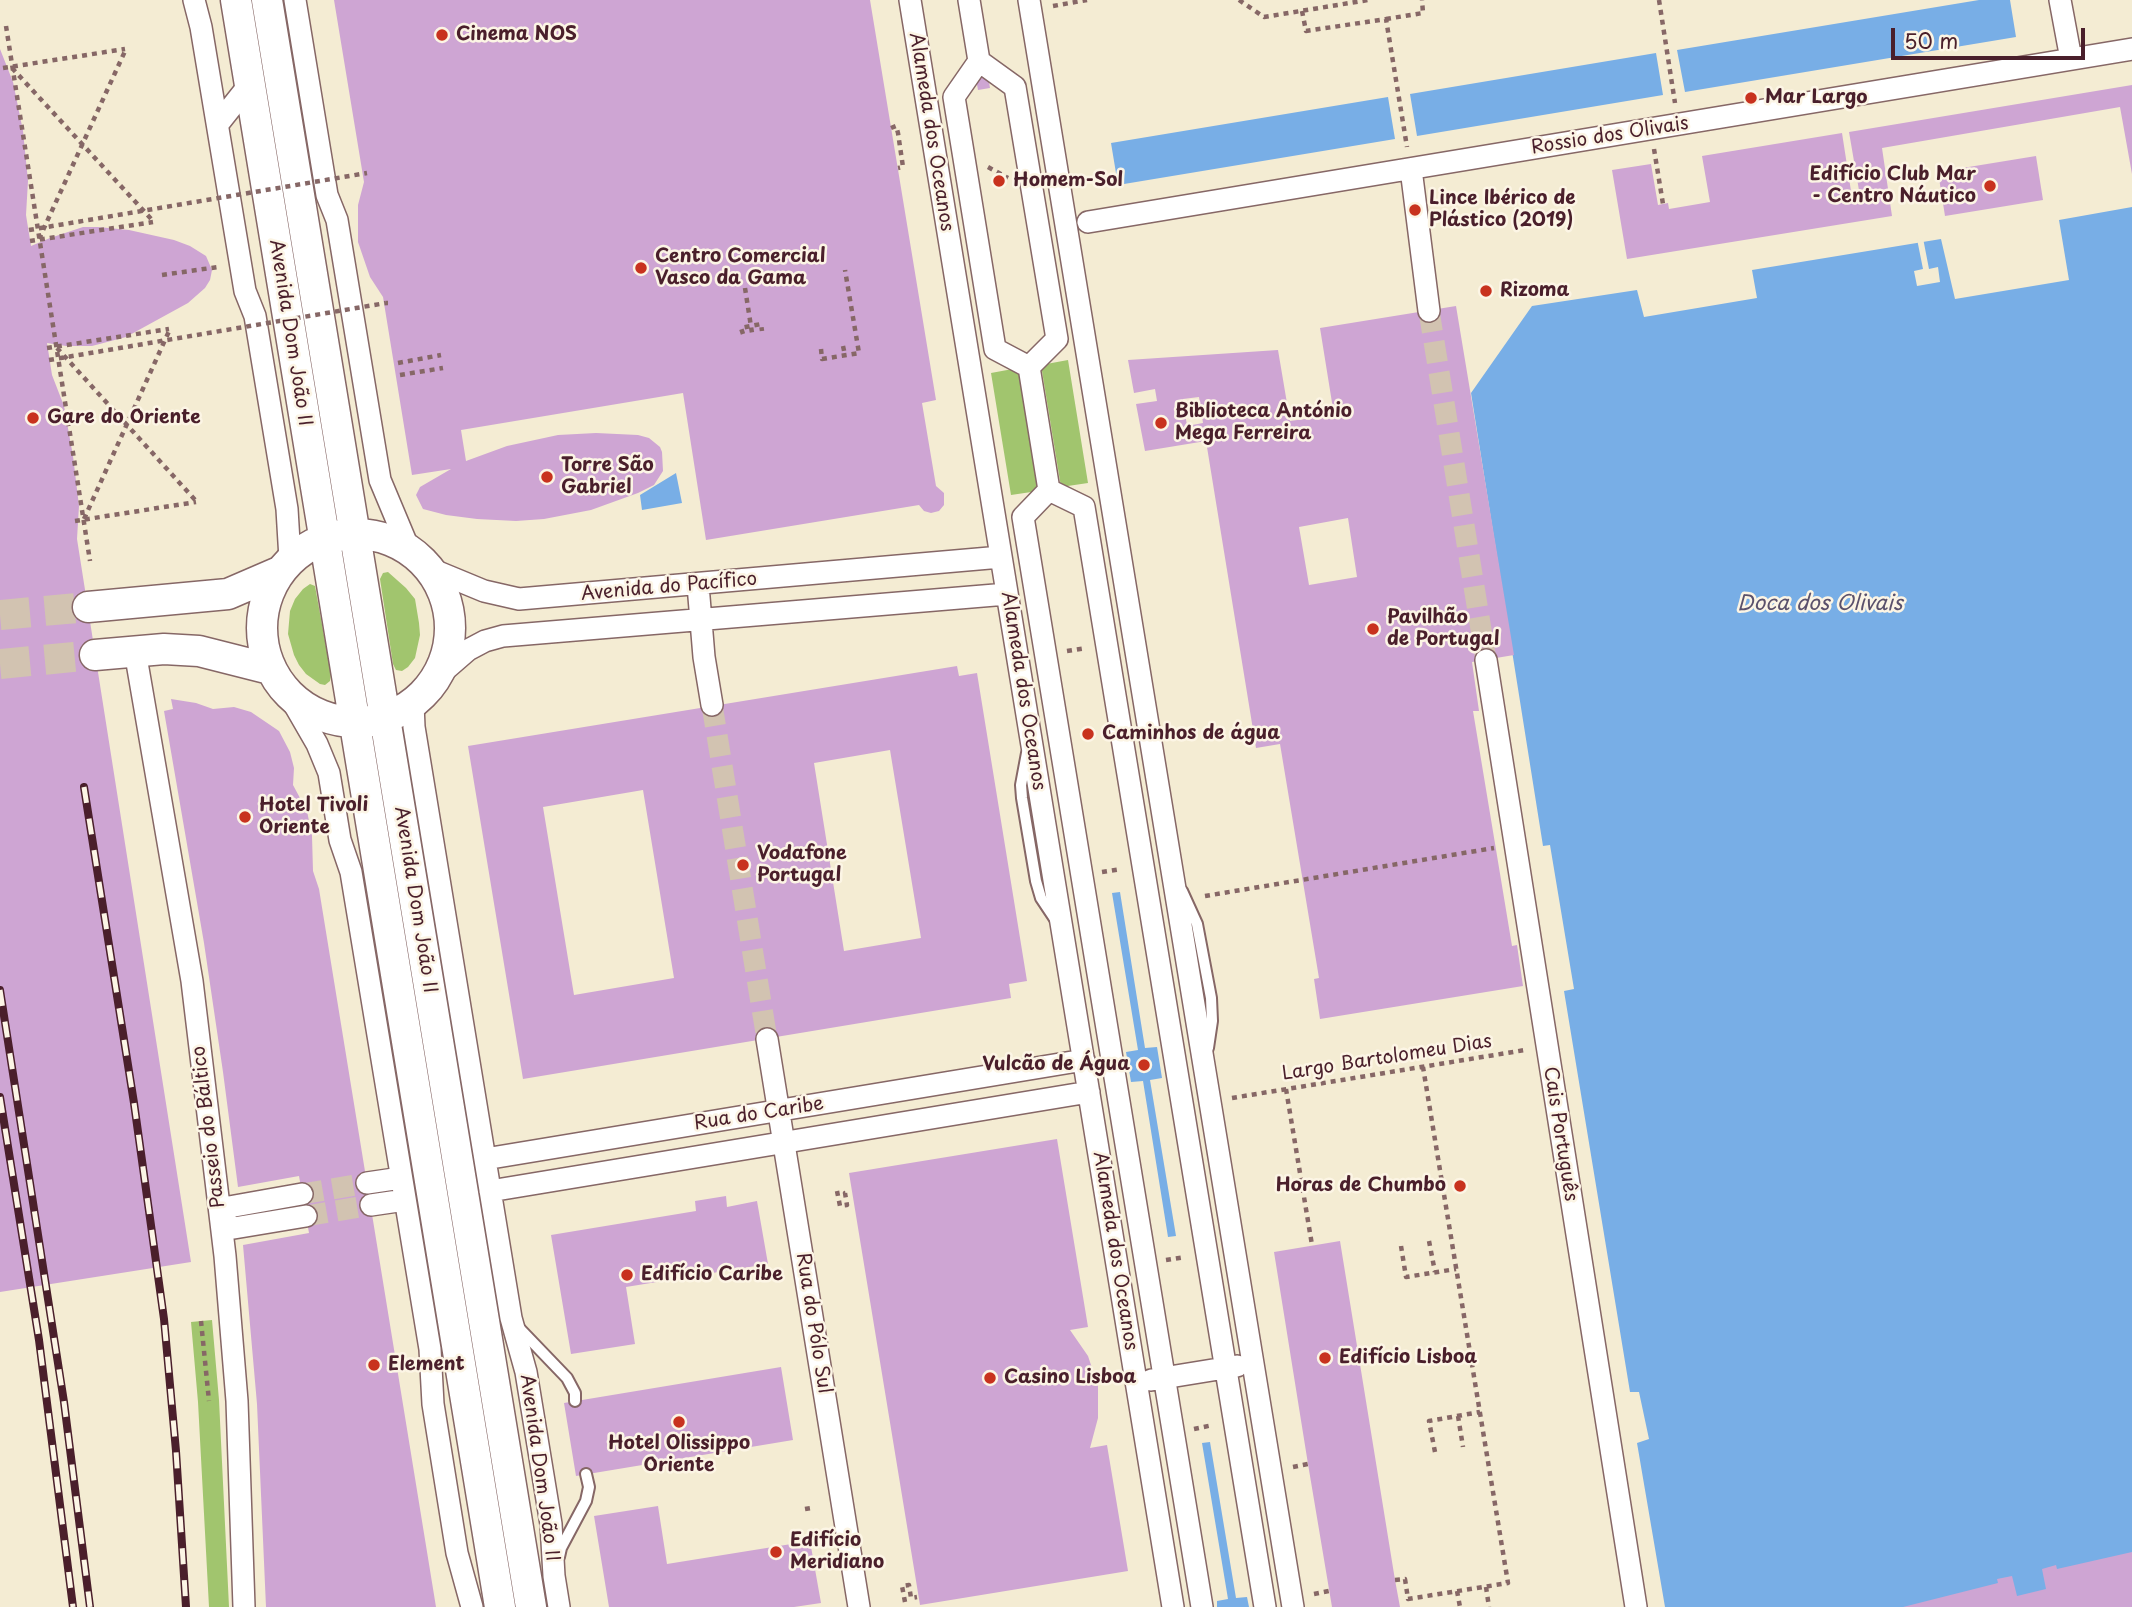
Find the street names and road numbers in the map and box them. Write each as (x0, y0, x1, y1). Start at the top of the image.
street label: Alameda dos Oceanos (904, 31, 958, 233)
street label: Rossio dos Olivais (1530, 112, 1690, 160)
street label: Avenida Dom João II (264, 238, 316, 428)
street label: Avenida do Pacífico (580, 568, 758, 606)
street label: Alameda dos Oceanos (996, 590, 1050, 792)
street label: Avenida Dom João II (389, 805, 441, 995)
street label: Largo Bartolomeu Dias (1280, 1030, 1494, 1086)
street label: Passeio do Báltico (188, 1045, 230, 1209)
street label: Cais Português (1538, 1065, 1582, 1203)
street label: Rua do Caribe (692, 1092, 826, 1136)
street label: Alameda dos Oceanos (1088, 1150, 1142, 1352)
street label: Rua do Pólo Sul (791, 1251, 835, 1395)
street label: Avenida Dom João II (515, 1373, 563, 1563)

